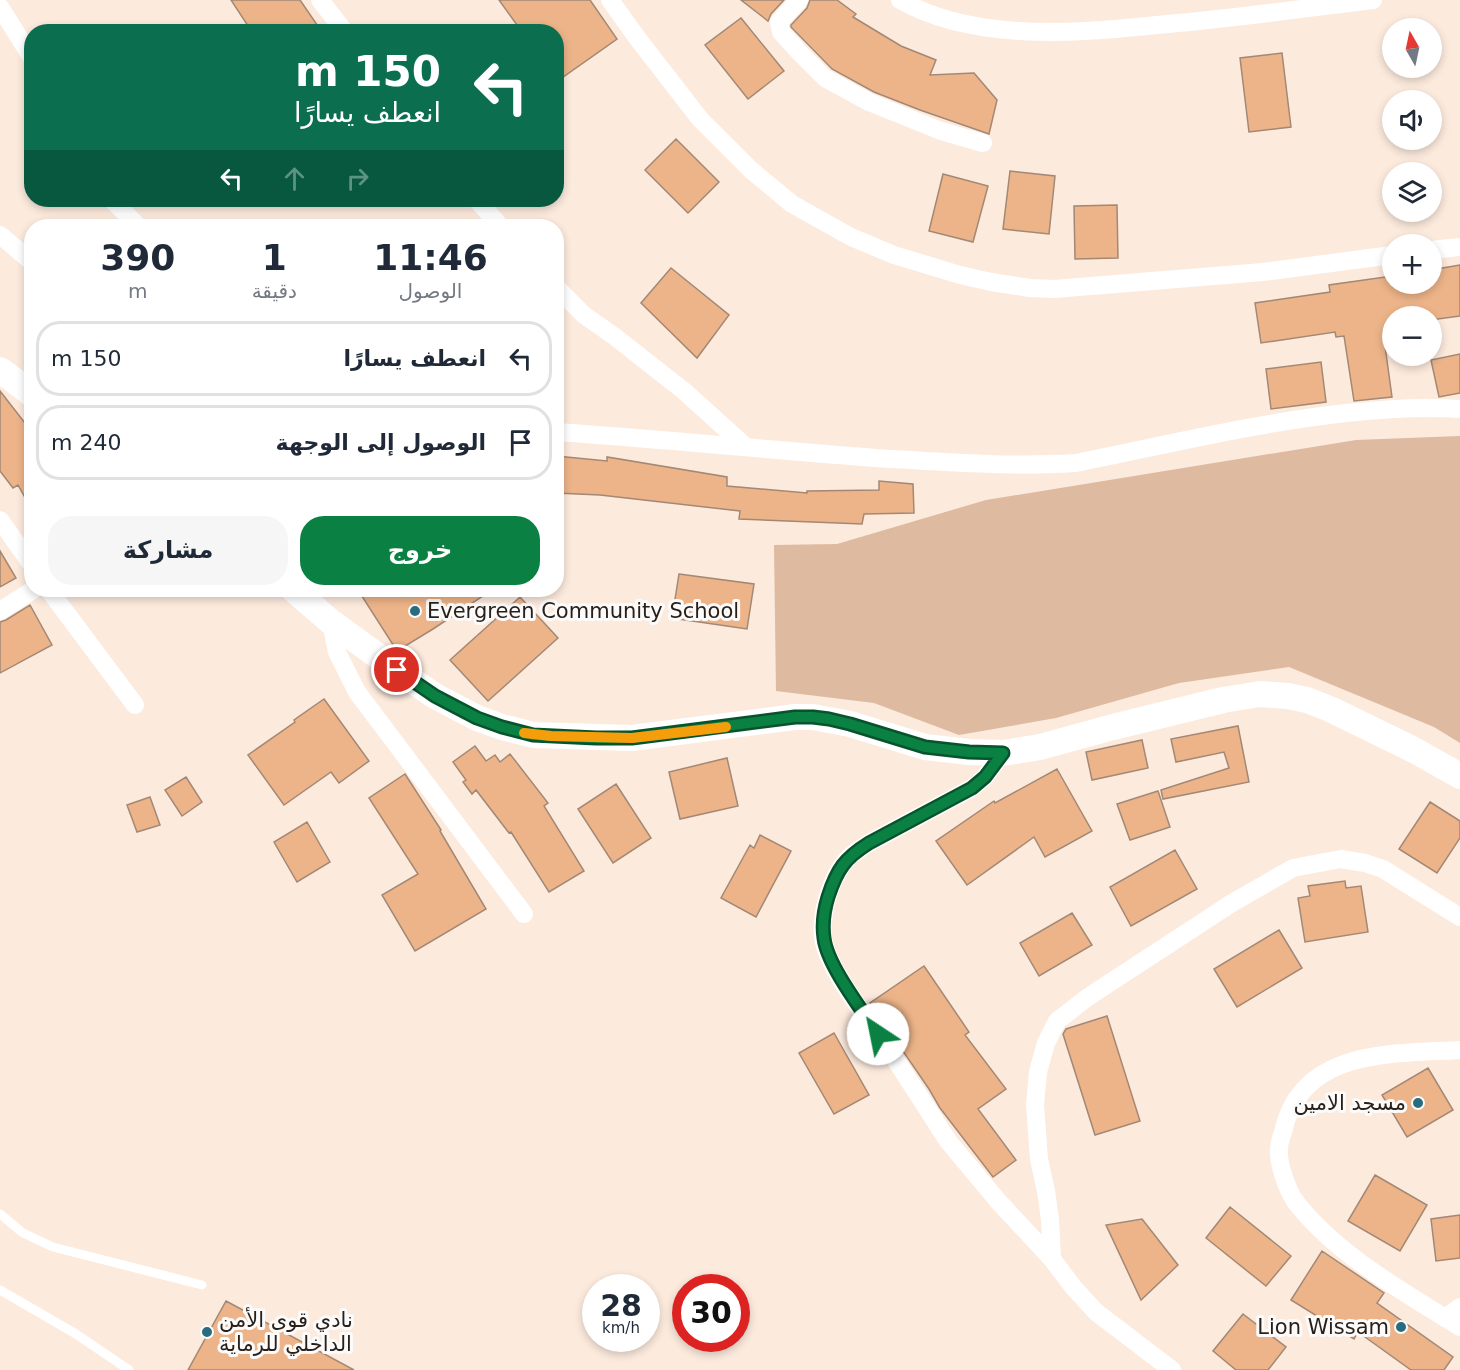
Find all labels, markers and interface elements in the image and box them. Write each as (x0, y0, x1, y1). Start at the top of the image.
north arrow (1382, 18, 1442, 78)
map controls (1382, 18, 1442, 366)
text: 150 m (295, 47, 441, 96)
icon: left (462, 48, 540, 126)
button: sound (1382, 90, 1442, 150)
text: انعطف يسارًا (294, 97, 441, 128)
icon: left (215, 162, 248, 195)
icon: ahead (278, 162, 311, 195)
icon: right (341, 162, 374, 195)
button: layers (1382, 162, 1442, 222)
button: + (1382, 234, 1442, 294)
text: 390 (100, 237, 175, 278)
text: 1 (262, 237, 287, 278)
text: 11:46 (373, 237, 488, 278)
text: m (128, 279, 148, 303)
text: دقيقة (252, 279, 297, 303)
text: الوصول (399, 279, 462, 303)
button: − (1382, 306, 1442, 366)
icon: left (504, 342, 537, 375)
text: 150 m (51, 346, 121, 371)
text: انعطف يسارًا (343, 346, 486, 371)
icon: arrive (504, 426, 537, 459)
text: 240 m (51, 430, 121, 455)
text: الوصول إلى الوجهة (276, 430, 486, 455)
button: مشاركة (48, 516, 288, 585)
button: خروج (300, 516, 540, 585)
place label: Evergreen Community School (427, 599, 739, 623)
marker: Evergreen Community School (408, 604, 422, 618)
pin (371, 644, 422, 695)
icon: arrive (380, 653, 413, 686)
position arrow (846, 1002, 910, 1066)
place label: مسجد الامين (1293, 1091, 1406, 1115)
marker: مسجد الامين (1411, 1096, 1425, 1110)
speed limit sign: 30 (672, 1274, 750, 1352)
text: 28 (600, 1288, 642, 1323)
place label: نادي قوى الأمن الداخلي للرماية (219, 1307, 353, 1356)
place label: Lion Wissam (1257, 1315, 1389, 1339)
text: km/h (602, 1319, 640, 1337)
marker: Lion Wissam (1394, 1320, 1408, 1334)
marker: نادي قوى الأمن الداخلي للرماية (200, 1325, 214, 1339)

